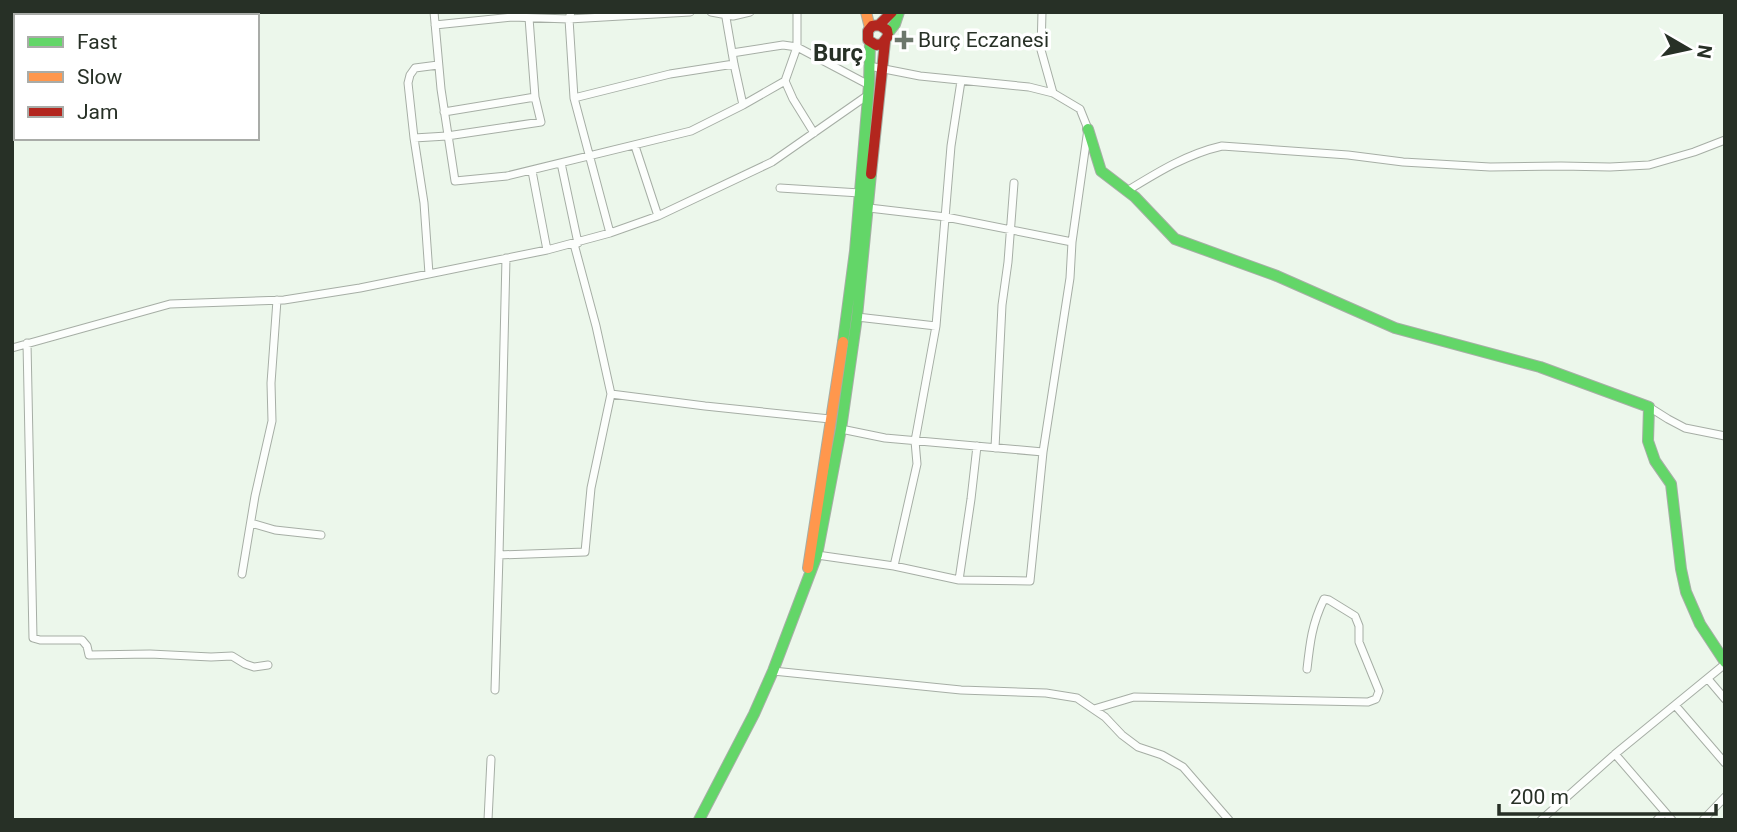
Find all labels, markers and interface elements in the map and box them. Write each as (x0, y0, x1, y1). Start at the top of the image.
legend (14, 14, 259, 140)
north arrow (1653, 14, 1723, 84)
place label: Burç Eczanesi (918, 28, 1049, 52)
text: Fast (77, 30, 118, 54)
marker: Burç Eczanesi (896, 32, 912, 48)
district label: Burç (813, 39, 863, 67)
text: N (1692, 43, 1717, 60)
text: Slow (77, 65, 123, 89)
text: Jam (77, 100, 118, 124)
scale bar (1499, 772, 1716, 816)
text: 200 m (1510, 785, 1569, 809)

